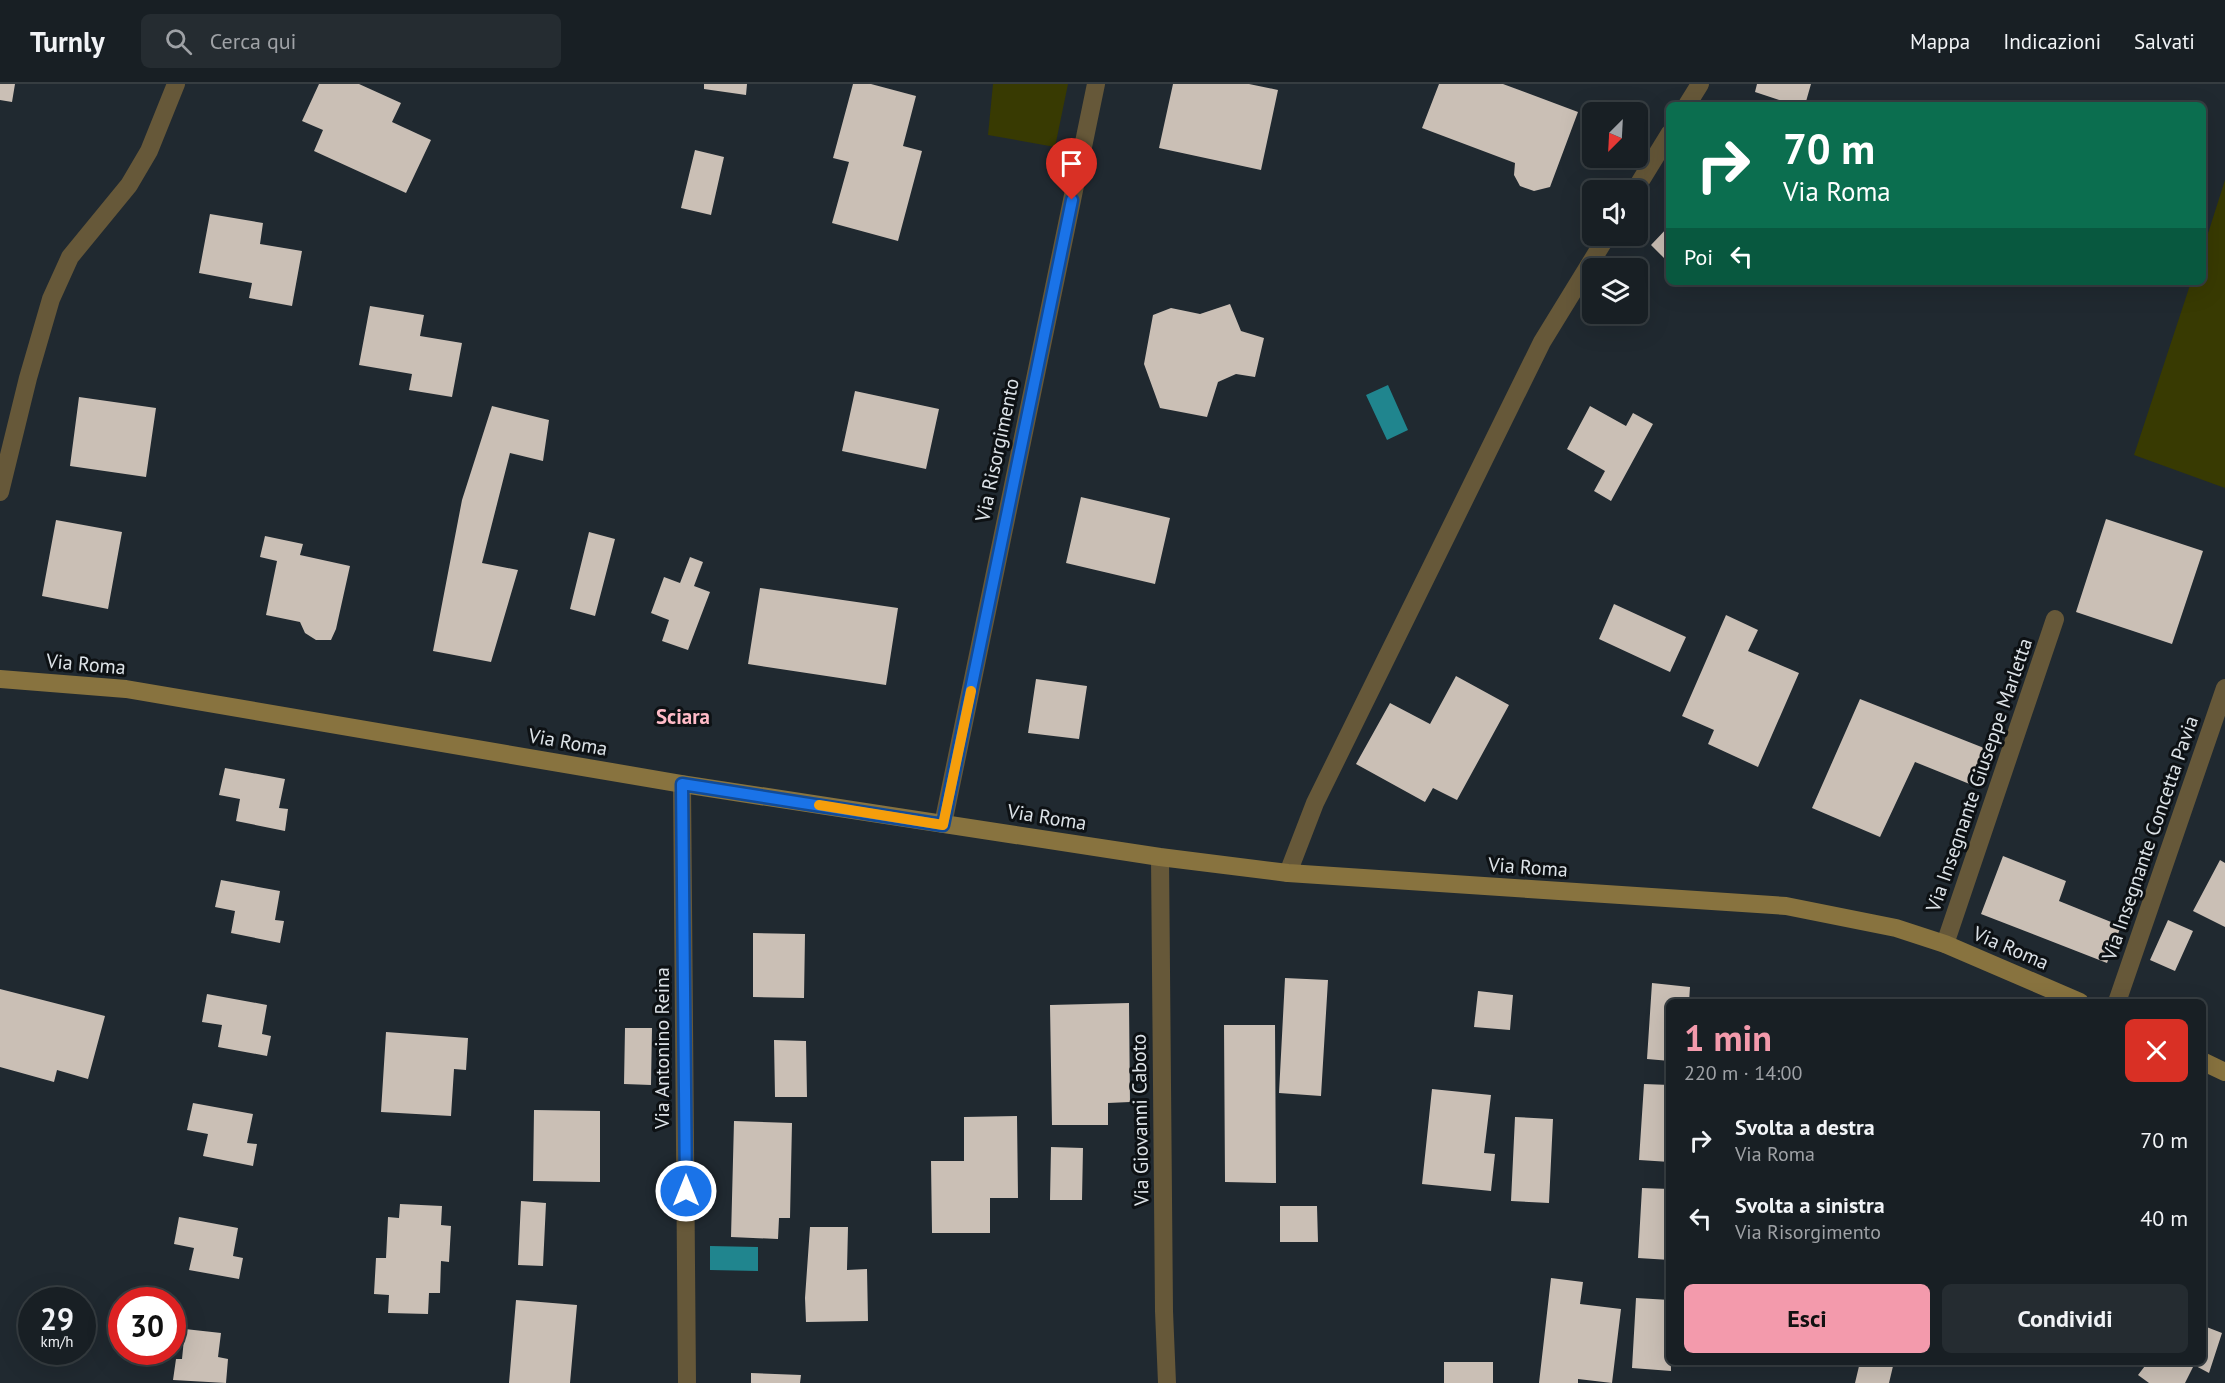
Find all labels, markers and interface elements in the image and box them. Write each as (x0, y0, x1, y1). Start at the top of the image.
search box (141, 14, 561, 68)
text: Turnly (30, 23, 105, 60)
icon: search (162, 25, 195, 58)
text: Cerca qui (210, 27, 296, 55)
text: Mappa (1910, 28, 1970, 55)
text: Indicazioni (2003, 28, 2101, 55)
text: Salvati (2134, 28, 2195, 55)
north arrow (1582, 102, 1648, 168)
map controls (1582, 102, 1648, 324)
text: 70 m (1783, 121, 1875, 176)
icon: right (1684, 126, 1762, 204)
pin (1046, 138, 1097, 200)
icon: arrive (1055, 147, 1088, 180)
text: Via Roma (1783, 174, 1891, 208)
button: sound (1582, 180, 1648, 246)
icon: left (1725, 240, 1758, 273)
text: Poi (1684, 243, 1713, 271)
button: layers (1582, 258, 1648, 324)
street label: Via Risorgimento (969, 376, 1025, 525)
street label: Via Insegnante Giuseppe Marletta (1920, 635, 2038, 916)
street label: Via Roma (44, 647, 127, 680)
district label: Sciara (656, 703, 710, 730)
street label: Via Insegnante Concetta Pavia (2096, 712, 2204, 965)
street label: Via Roma (525, 722, 610, 762)
street label: Via Roma (1005, 798, 1088, 836)
street label: Via Roma (1486, 851, 1569, 883)
street label: Via Roma (1968, 920, 2053, 976)
street label: Via Antonino Reina (649, 967, 675, 1130)
text: 1 min (1684, 1014, 1772, 1061)
button: close (2125, 1019, 2188, 1082)
street label: Via Giovanni Caboto (1126, 1034, 1155, 1207)
text: 220 m · 14:00 (1684, 1060, 1802, 1086)
text: Svolta a destra (1735, 1113, 1875, 1141)
icon: right (1684, 1124, 1717, 1157)
text: 70 m (2140, 1126, 2188, 1154)
text: Via Roma (1735, 1141, 1815, 1167)
position arrow (654, 1159, 718, 1223)
text: Svolta a sinistra (1735, 1191, 1885, 1219)
icon: left (1684, 1202, 1717, 1235)
text: 40 m (2140, 1204, 2188, 1232)
text: Via Risorgimento (1735, 1219, 1881, 1245)
button: Esci (1684, 1284, 1930, 1353)
button: Condividi (1942, 1284, 2188, 1353)
speed limit sign: 30 (108, 1287, 186, 1365)
text: 29 (40, 1299, 74, 1338)
text: km/h (41, 1332, 73, 1351)

